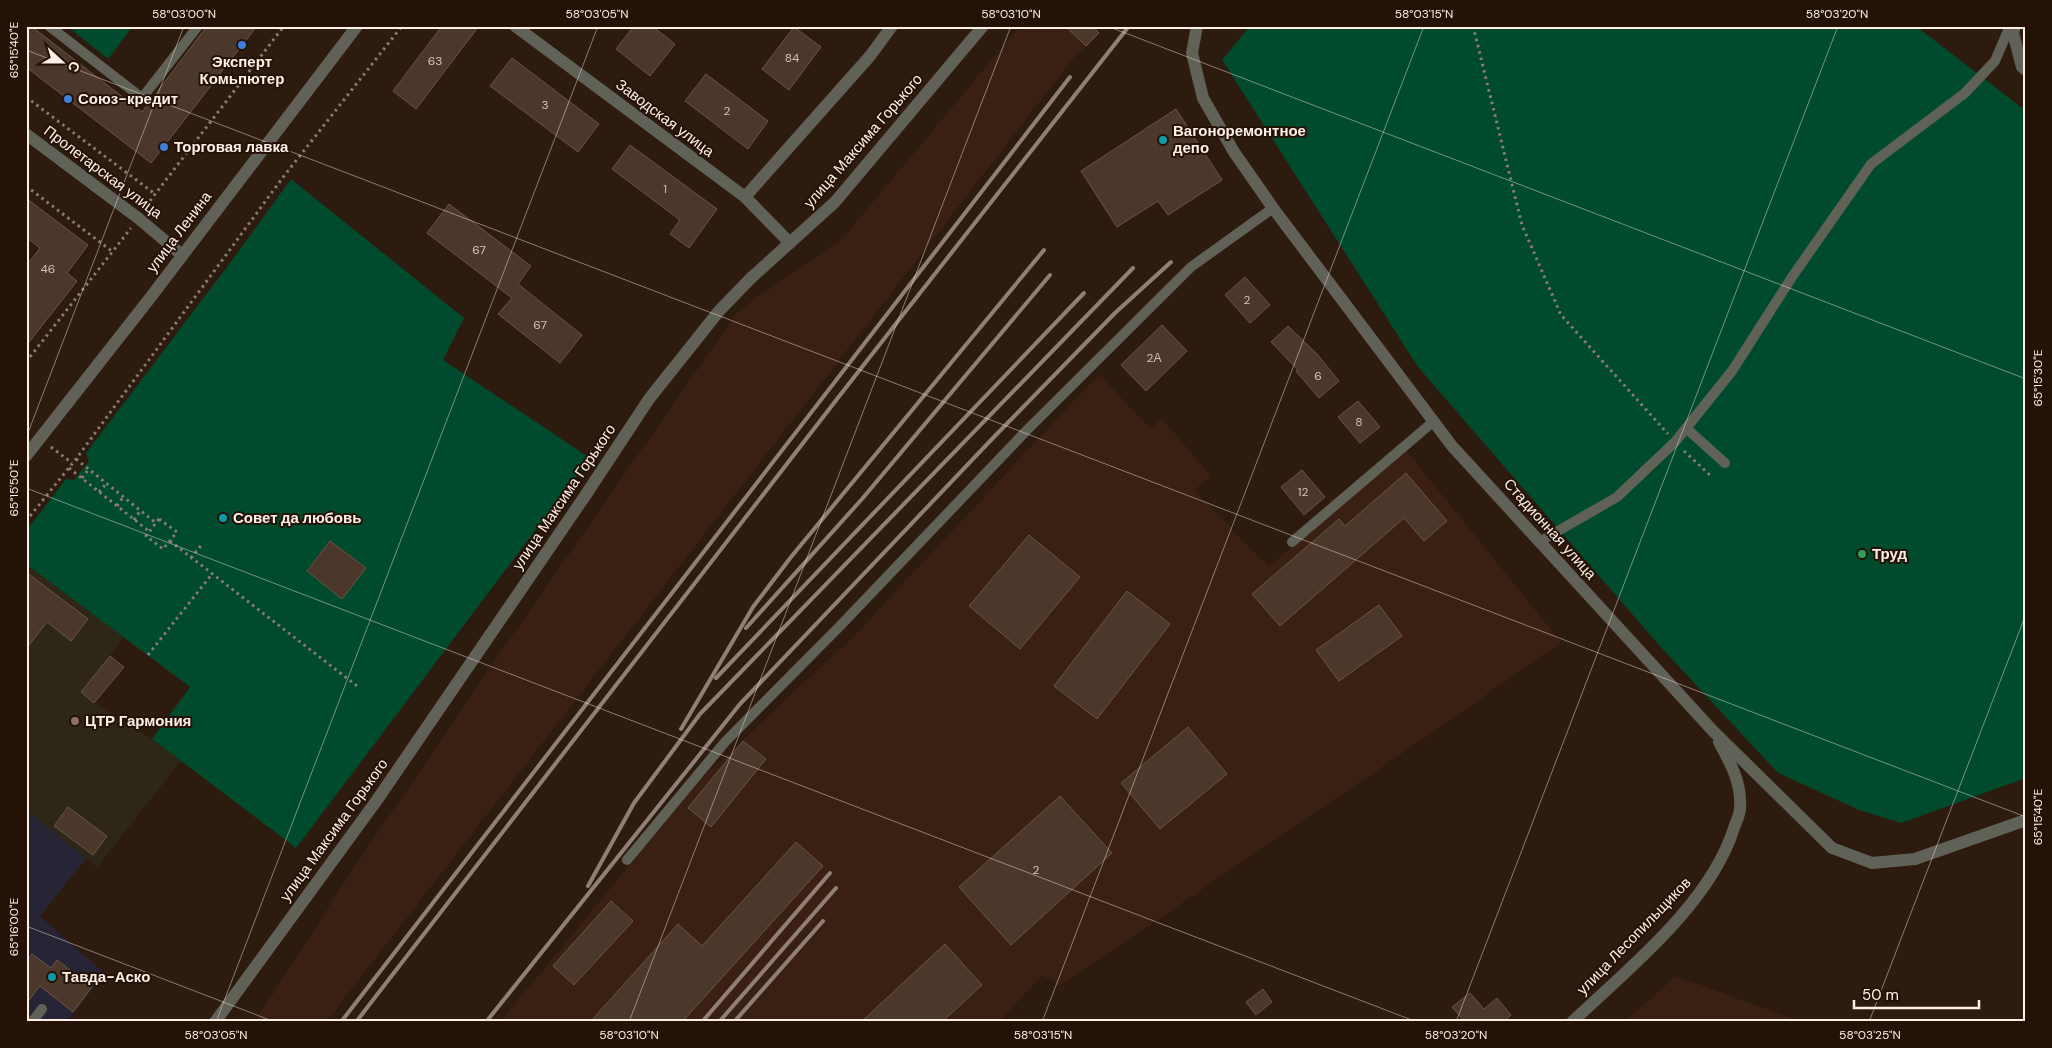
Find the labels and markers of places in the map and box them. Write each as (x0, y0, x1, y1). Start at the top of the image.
marker: Эксперт Комьпютер (236, 39, 248, 51)
place label: Эксперт Комьпютер (200, 52, 284, 89)
place label: Союз-кредит (78, 89, 178, 109)
marker: Союз-кредит (62, 93, 74, 105)
place label: Вагоноремонтное депо (1173, 121, 1306, 158)
marker: Вагоноремонтное депо (1157, 134, 1169, 146)
place label: Торговая лавка (174, 137, 289, 157)
marker: Торговая лавка (158, 141, 170, 153)
place label: Совет да любовь (233, 508, 361, 528)
marker: Совет да любовь (217, 512, 229, 524)
place label: Труд (1872, 544, 1908, 564)
marker: Труд (1856, 548, 1868, 560)
place label: ЦТР Гармония (85, 711, 191, 731)
marker: ЦТР Гармония (69, 715, 81, 727)
place label: Тавда-Аско (62, 967, 150, 987)
marker: Тавда-Аско (46, 971, 58, 983)

